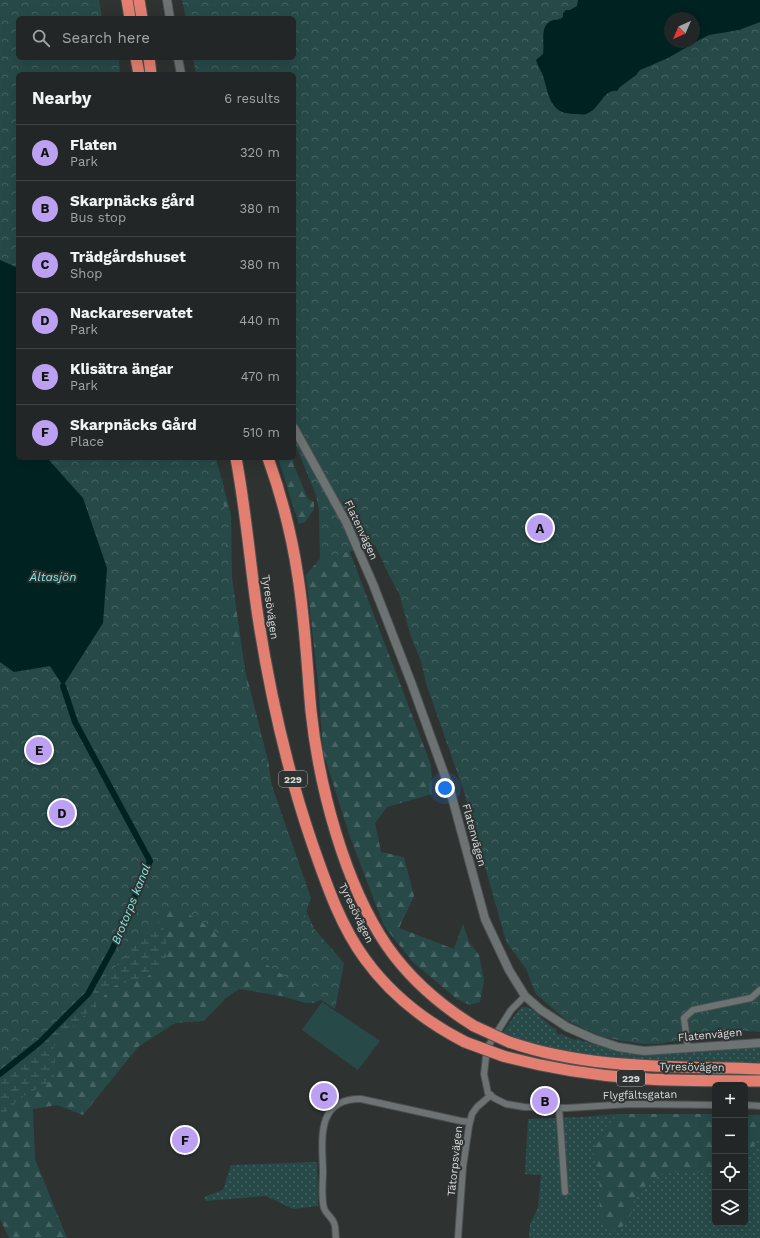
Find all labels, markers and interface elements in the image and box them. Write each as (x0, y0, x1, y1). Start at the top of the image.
north arrow (664, 12, 700, 48)
search box (16, 16, 296, 60)
icon: search (30, 27, 52, 49)
text: Search here (62, 29, 150, 47)
text: Nearby (32, 88, 91, 108)
text: 6 results (224, 91, 280, 106)
text: Flaten (70, 136, 117, 154)
text: A (41, 145, 49, 160)
text: 320 m (240, 145, 280, 160)
text: Park (70, 154, 98, 169)
text: Skarpnäcks gård (70, 192, 194, 210)
text: B (41, 201, 49, 216)
text: 380 m (240, 201, 280, 216)
text: Bus stop (70, 210, 126, 225)
text: Trädgårdshuset (70, 248, 186, 266)
text: C (41, 257, 49, 272)
text: 380 m (240, 257, 280, 272)
text: Shop (70, 266, 102, 281)
text: Nackareservatet (70, 304, 193, 322)
text: D (40, 313, 50, 328)
text: 440 m (239, 313, 280, 328)
text: Park (70, 322, 98, 337)
text: Klisätra ängar (70, 360, 173, 378)
text: E (41, 369, 49, 384)
text: 470 m (241, 369, 280, 384)
text: Park (70, 378, 98, 393)
text: Skarpnäcks Gård (70, 416, 197, 434)
text: F (41, 425, 49, 440)
text: 510 m (242, 425, 280, 440)
text: Place (70, 434, 104, 449)
street label: Flatenvägen (341, 498, 381, 562)
pin: A (527, 513, 553, 543)
water label: Ältasjön (29, 570, 76, 584)
street label: Tyresövägen (259, 574, 281, 640)
pin: E (26, 735, 52, 765)
road number: 229 (279, 771, 307, 787)
your location (435, 778, 455, 798)
pin: D (49, 798, 75, 828)
street label: Flatenvägen (459, 802, 489, 868)
water label: Brotorps kanal (109, 862, 154, 946)
street label: Tyresövägen (336, 881, 376, 945)
street label: Flatenvägen (677, 1026, 743, 1044)
street label: Tyresövägen (659, 1060, 725, 1074)
road number: 229 (617, 1070, 645, 1086)
pin: C (311, 1081, 337, 1111)
map controls (712, 1082, 748, 1226)
button: + (712, 1082, 748, 1118)
pin: B (532, 1086, 558, 1116)
street label: Flygfältsgatan (603, 1088, 677, 1102)
button: − (712, 1118, 748, 1154)
pin: F (172, 1125, 198, 1155)
street label: Tätorpsvägen (445, 1125, 465, 1197)
button: locate (712, 1154, 748, 1190)
button: layers (712, 1190, 748, 1226)

